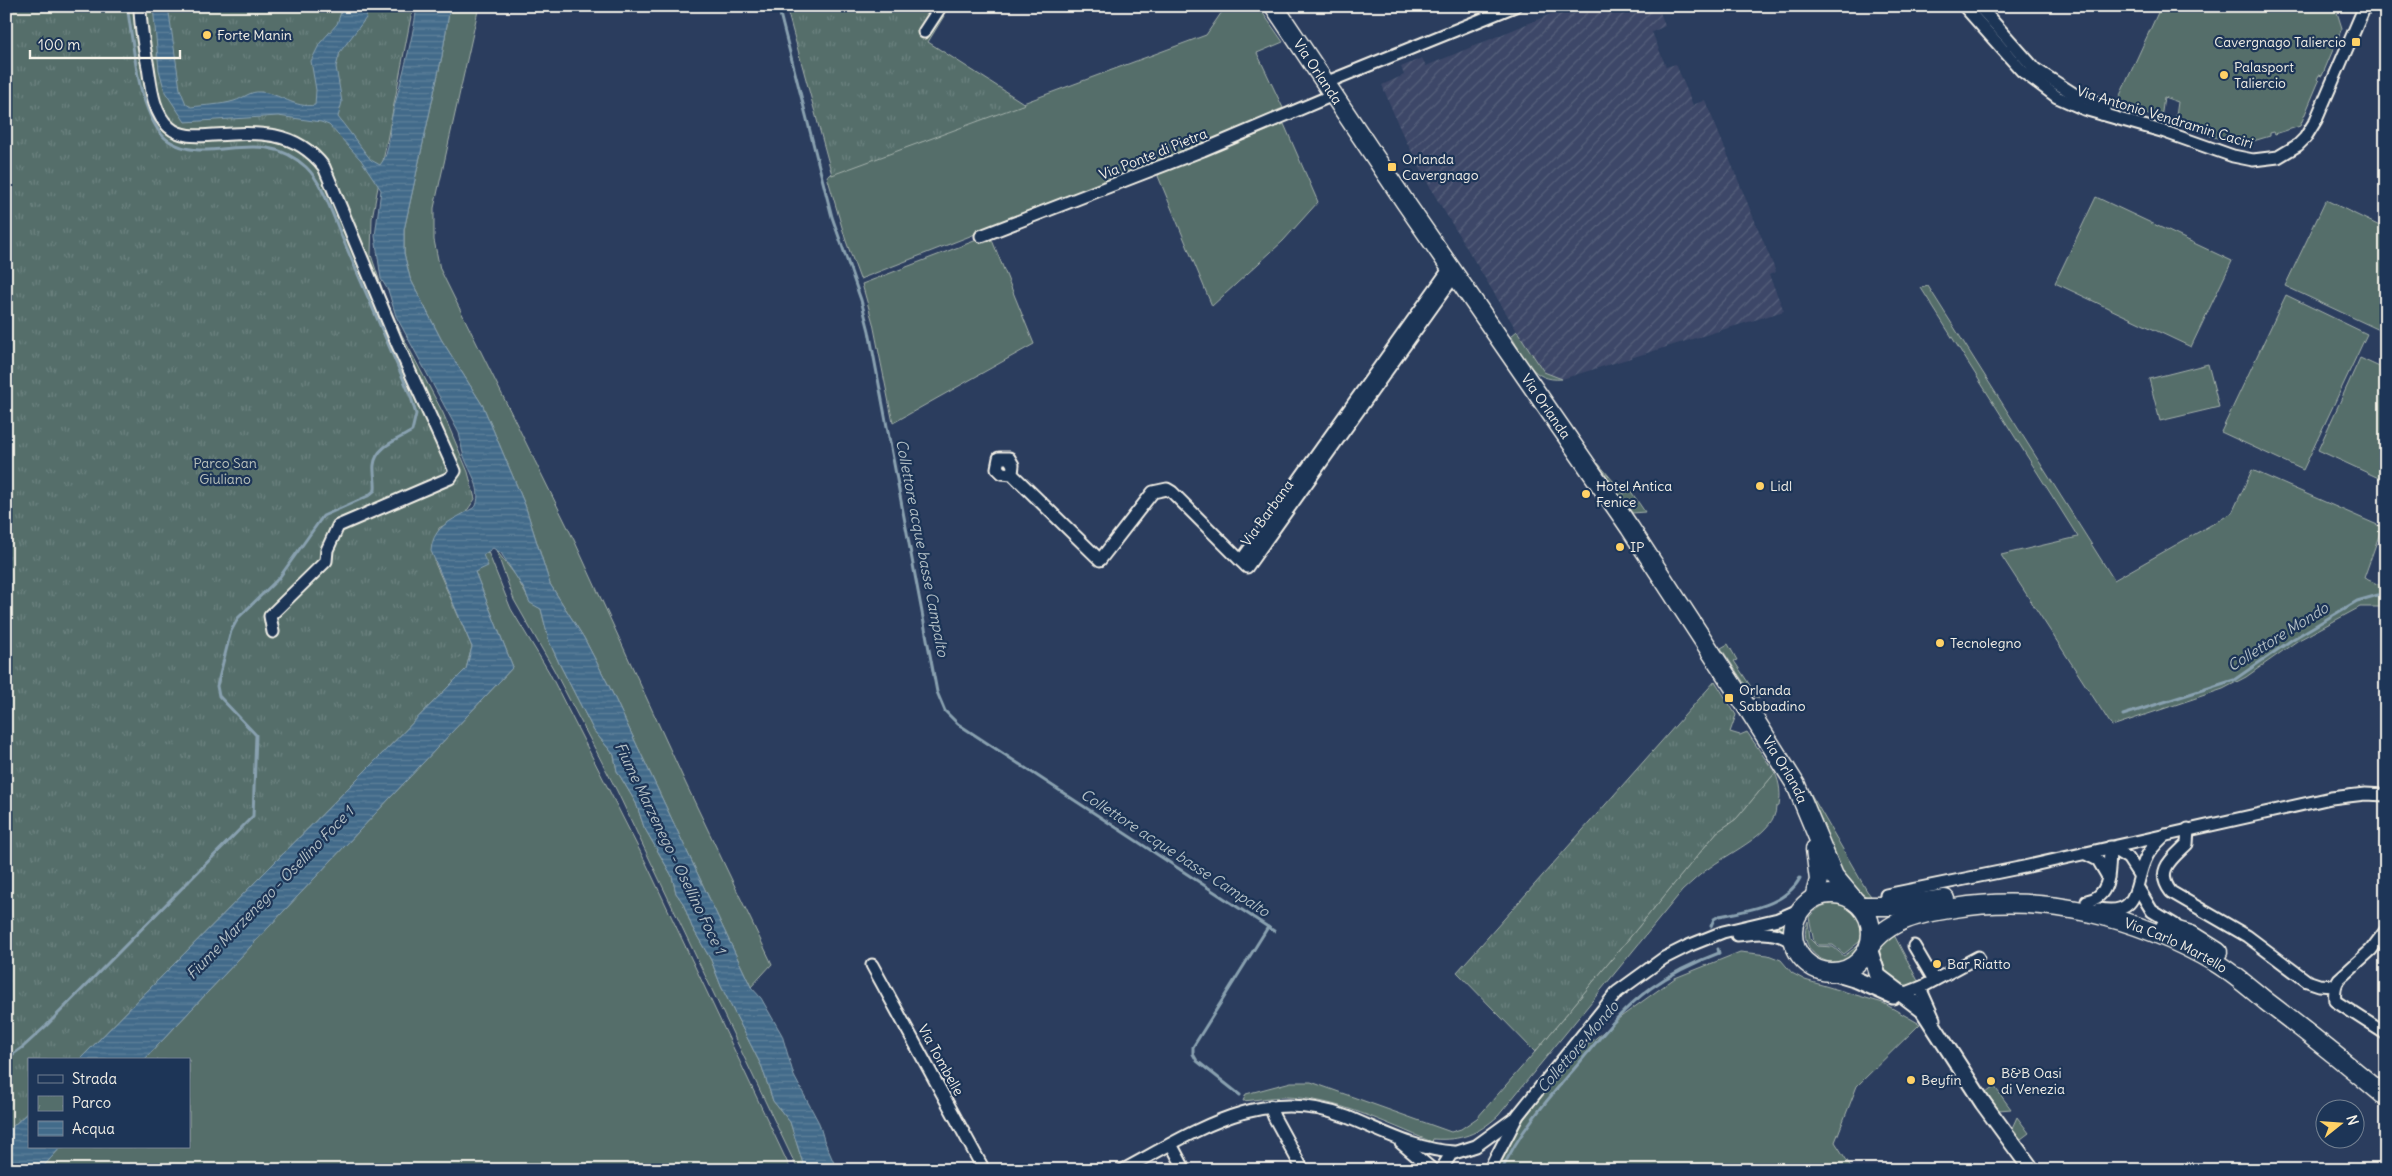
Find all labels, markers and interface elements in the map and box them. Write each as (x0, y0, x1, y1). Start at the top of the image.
place label: Forte Manin (217, 26, 292, 44)
scale bar (30, 28, 180, 60)
marker: Forte Manin (201, 29, 213, 41)
place label: Cavergnago Taliercio (2214, 33, 2346, 51)
text: 100 m (38, 35, 80, 54)
street label: Via Orlanda (1289, 35, 1346, 108)
marker: Cavergnago Taliercio (2350, 36, 2362, 48)
place label: Palasport Taliercio (2234, 58, 2294, 92)
marker: Palasport Taliercio (2218, 69, 2230, 81)
street label: Via Antonio Vendramin Caciri (2074, 82, 2256, 152)
street label: Via Ponte di Pietra (1096, 124, 1210, 184)
place label: Orlanda Cavergnago (1402, 150, 1479, 184)
marker: Orlanda Cavergnago (1386, 161, 1398, 173)
street label: Via Orlanda (1517, 370, 1575, 442)
water label: Collettore acque basse Campalto (892, 438, 953, 660)
park label: Parco San Giuliano (193, 454, 257, 488)
street label: Via Barbana (1237, 476, 1297, 550)
place label: Hotel Antica Fenice (1596, 477, 1672, 511)
place label: Lidl (1770, 477, 1792, 495)
marker: Lidl (1754, 480, 1766, 492)
marker: Hotel Antica Fenice (1580, 488, 1592, 500)
place label: IP (1630, 538, 1645, 556)
marker: IP (1614, 541, 1626, 553)
water label: Collettore Mondo (2224, 597, 2333, 675)
place label: Tecnolegno (1950, 634, 2022, 652)
marker: Tecnolegno (1934, 637, 1946, 649)
place label: Orlanda Sabbadino (1739, 681, 1806, 715)
marker: Orlanda Sabbadino (1723, 692, 1735, 704)
street label: Via Orlanda (1758, 732, 1812, 806)
water label: Fiume Marzenego - Osellino Foce 1 (611, 739, 731, 958)
water label: Collettore acque basse Campalto (1077, 784, 1274, 922)
water label: Fiume Marzenego - Osellino Foce 1 (182, 801, 359, 983)
street label: Via Carlo Martello (2122, 914, 2231, 977)
place label: Bar Riatto (1947, 955, 2011, 973)
marker: Bar Riatto (1931, 958, 1943, 970)
water label: Collettore Mondo (1533, 996, 1624, 1096)
street label: Via Tombelle (914, 1021, 968, 1099)
legend (28, 1058, 190, 1148)
place label: B&B Oasi di Venezia (2001, 1064, 2065, 1098)
text: Strada (72, 1069, 117, 1088)
place label: Beyfin (1921, 1071, 1962, 1089)
marker: Beyfin (1905, 1074, 1917, 1086)
marker: B&B Oasi di Venezia (1985, 1075, 1997, 1087)
text: Parco (72, 1093, 111, 1112)
north arrow (2314, 1098, 2364, 1148)
text: N (2342, 1113, 2362, 1127)
text: Acqua (72, 1119, 115, 1138)

